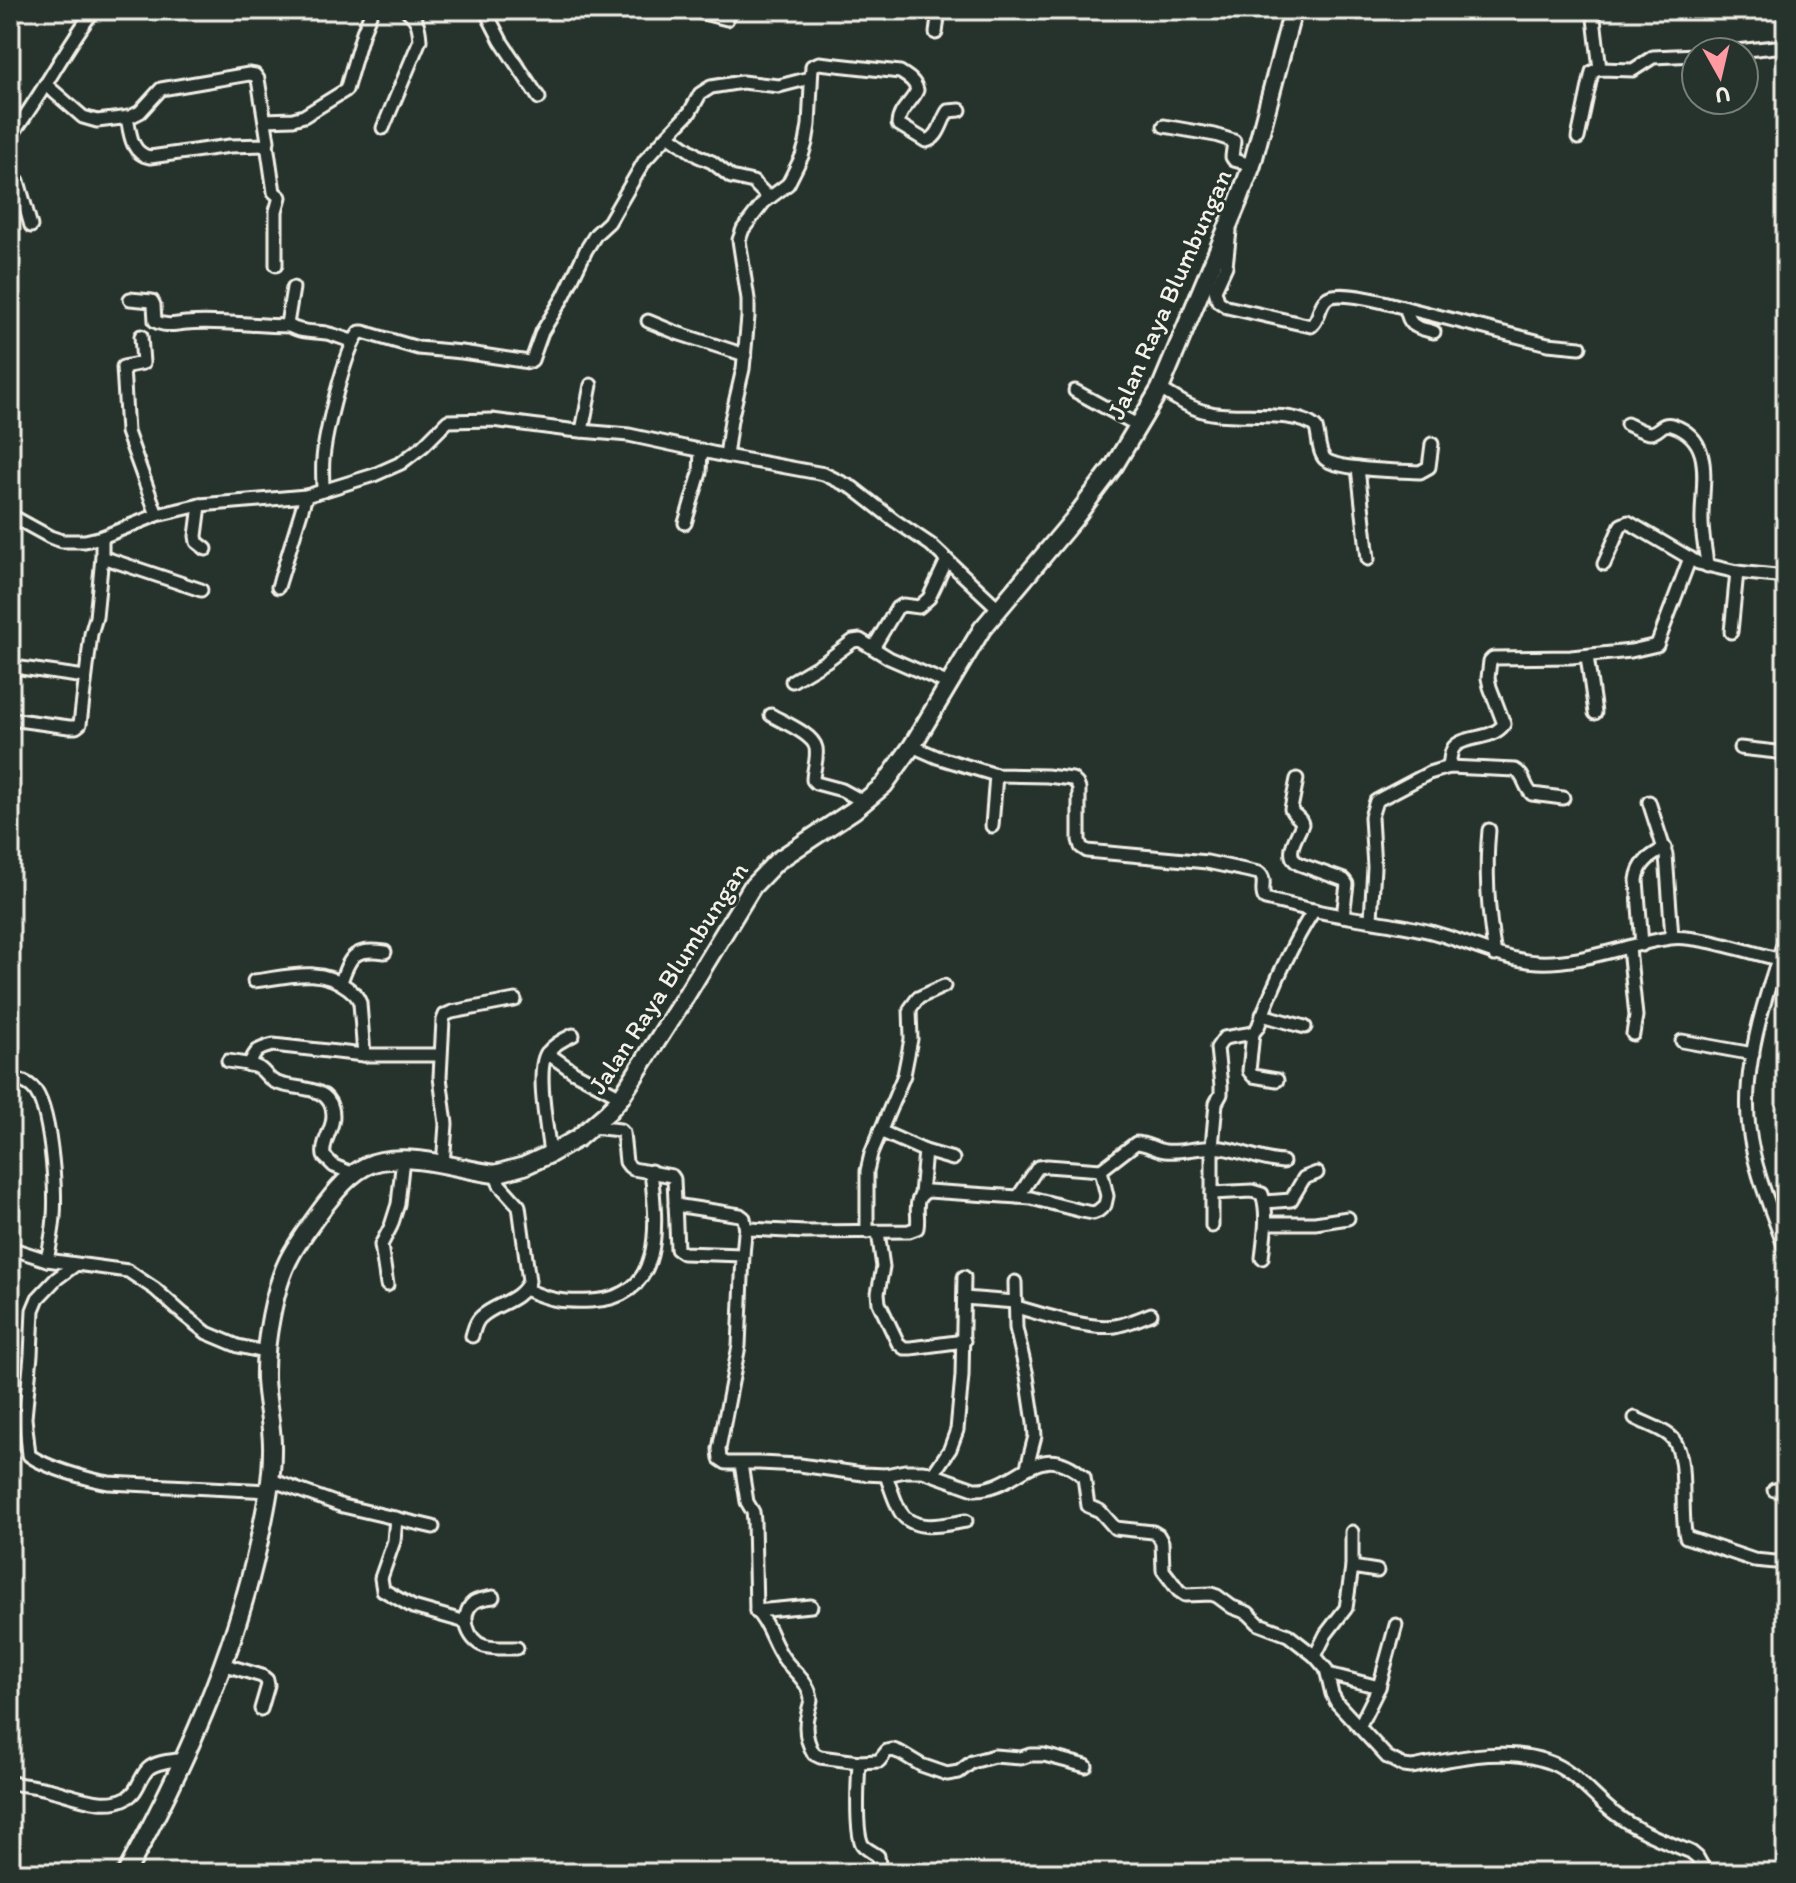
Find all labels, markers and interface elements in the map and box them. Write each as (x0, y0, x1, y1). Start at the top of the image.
north arrow (1680, 36, 1760, 116)
text: U (1714, 81, 1732, 110)
street label: Jalan Raya Blumbungan (1099, 164, 1239, 424)
street label: Jalan Raya Blumbungan (581, 856, 755, 1100)

